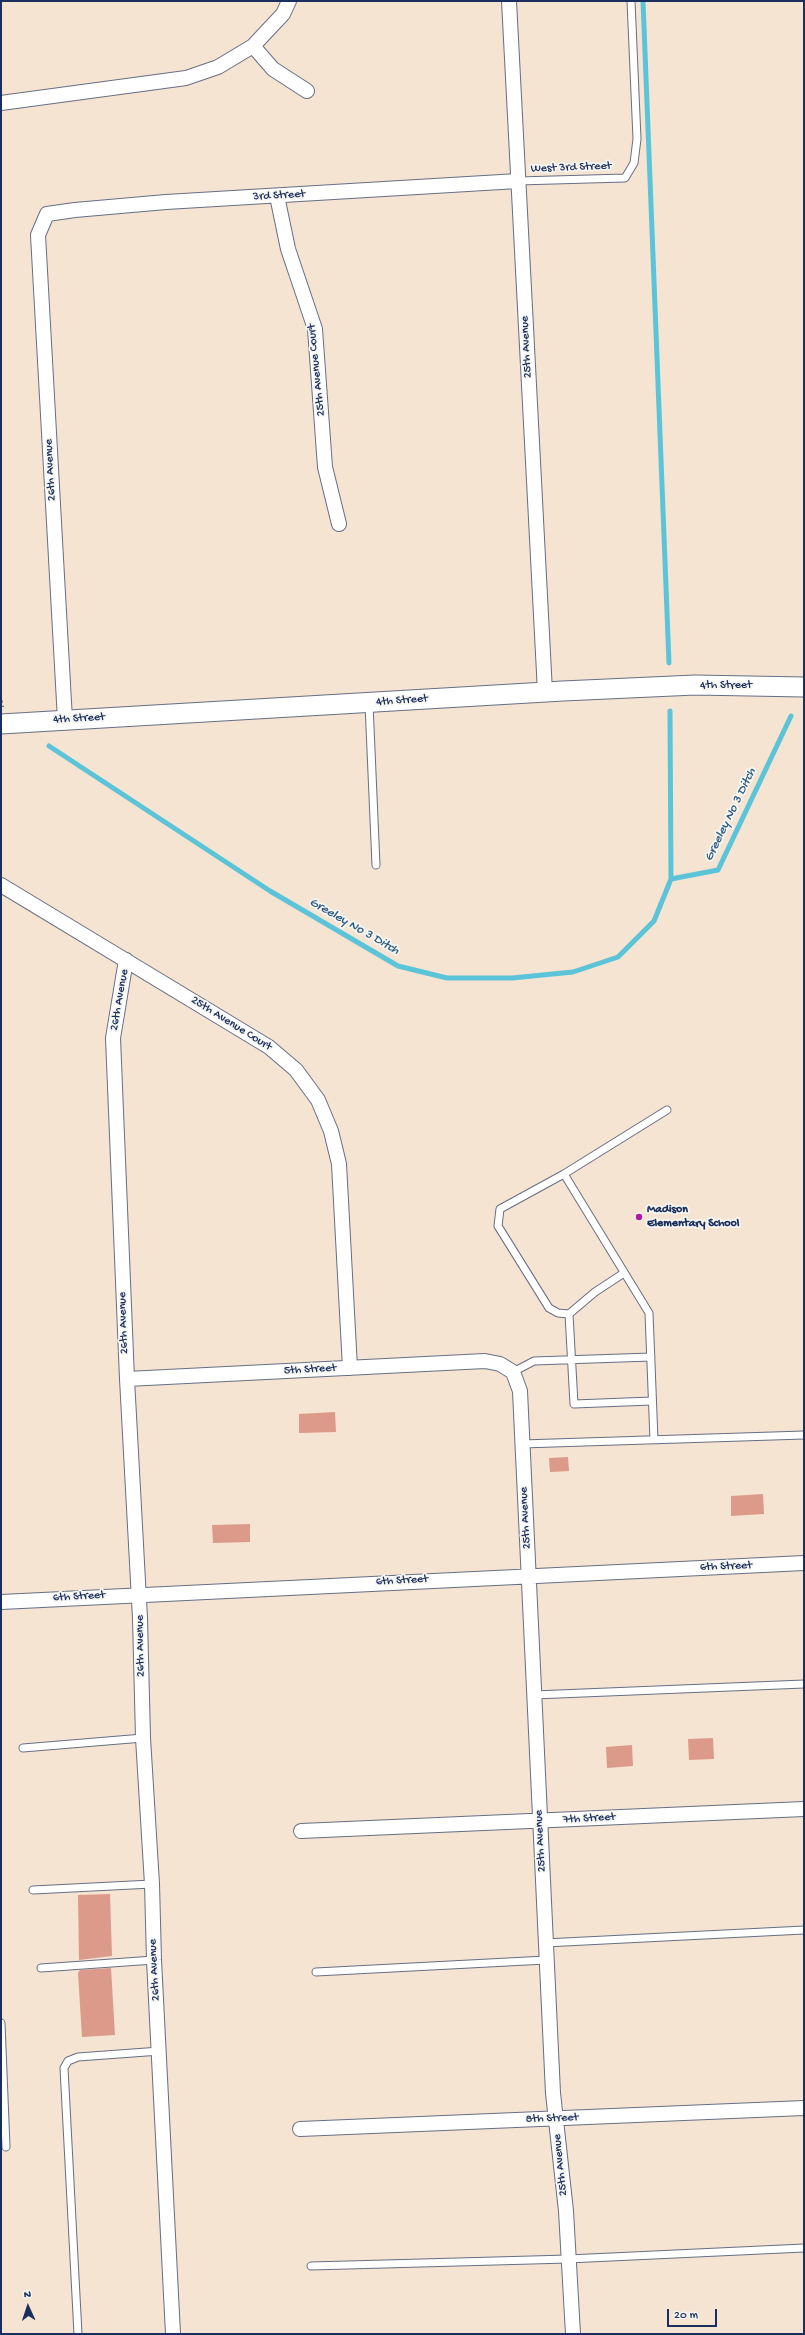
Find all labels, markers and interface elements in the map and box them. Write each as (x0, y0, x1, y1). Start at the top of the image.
street label: West 3rd Street (530, 159, 612, 177)
street label: 3rd Street (252, 187, 306, 205)
street label: 25th Avenue (518, 315, 536, 379)
street label: 25th Avenue Court (305, 323, 329, 417)
street label: 26th Avenue (42, 439, 60, 501)
street label: 4th Street (700, 679, 752, 693)
street label: 4th Street (376, 692, 428, 710)
street label: 4th Street (53, 710, 105, 728)
water label: Greeley No 3 Ditch (702, 766, 760, 864)
water label: Greeley No 3 Ditch (306, 895, 402, 959)
street label: 26th Avenue (108, 968, 132, 1032)
street label: 25th Avenue Court (188, 993, 274, 1055)
place label: Madison Elementary School (647, 1203, 739, 1231)
marker: Madison Elementary School (634, 1212, 644, 1222)
street label: 26th Avenue (116, 1292, 132, 1354)
street label: 5th Street (283, 1361, 337, 1379)
street label: 25th Avenue (517, 1486, 535, 1550)
street label: 6th Street (700, 1559, 752, 1575)
street label: 6th Street (376, 1572, 428, 1590)
street label: 6th Street (53, 1588, 105, 1606)
street label: 26th Avenue (133, 1615, 149, 1677)
street label: 25th Avenue (532, 1809, 550, 1873)
street label: 7th Street (562, 1810, 616, 1828)
street label: 26th Avenue (146, 1939, 164, 2001)
street label: 8th Street (525, 2111, 579, 2127)
street label: 25th Avenue (551, 2133, 571, 2197)
north arrow (8, 2287, 48, 2327)
text: N (23, 2289, 31, 2301)
scale bar (669, 2301, 719, 2327)
text: 20 m (674, 2309, 698, 2323)

